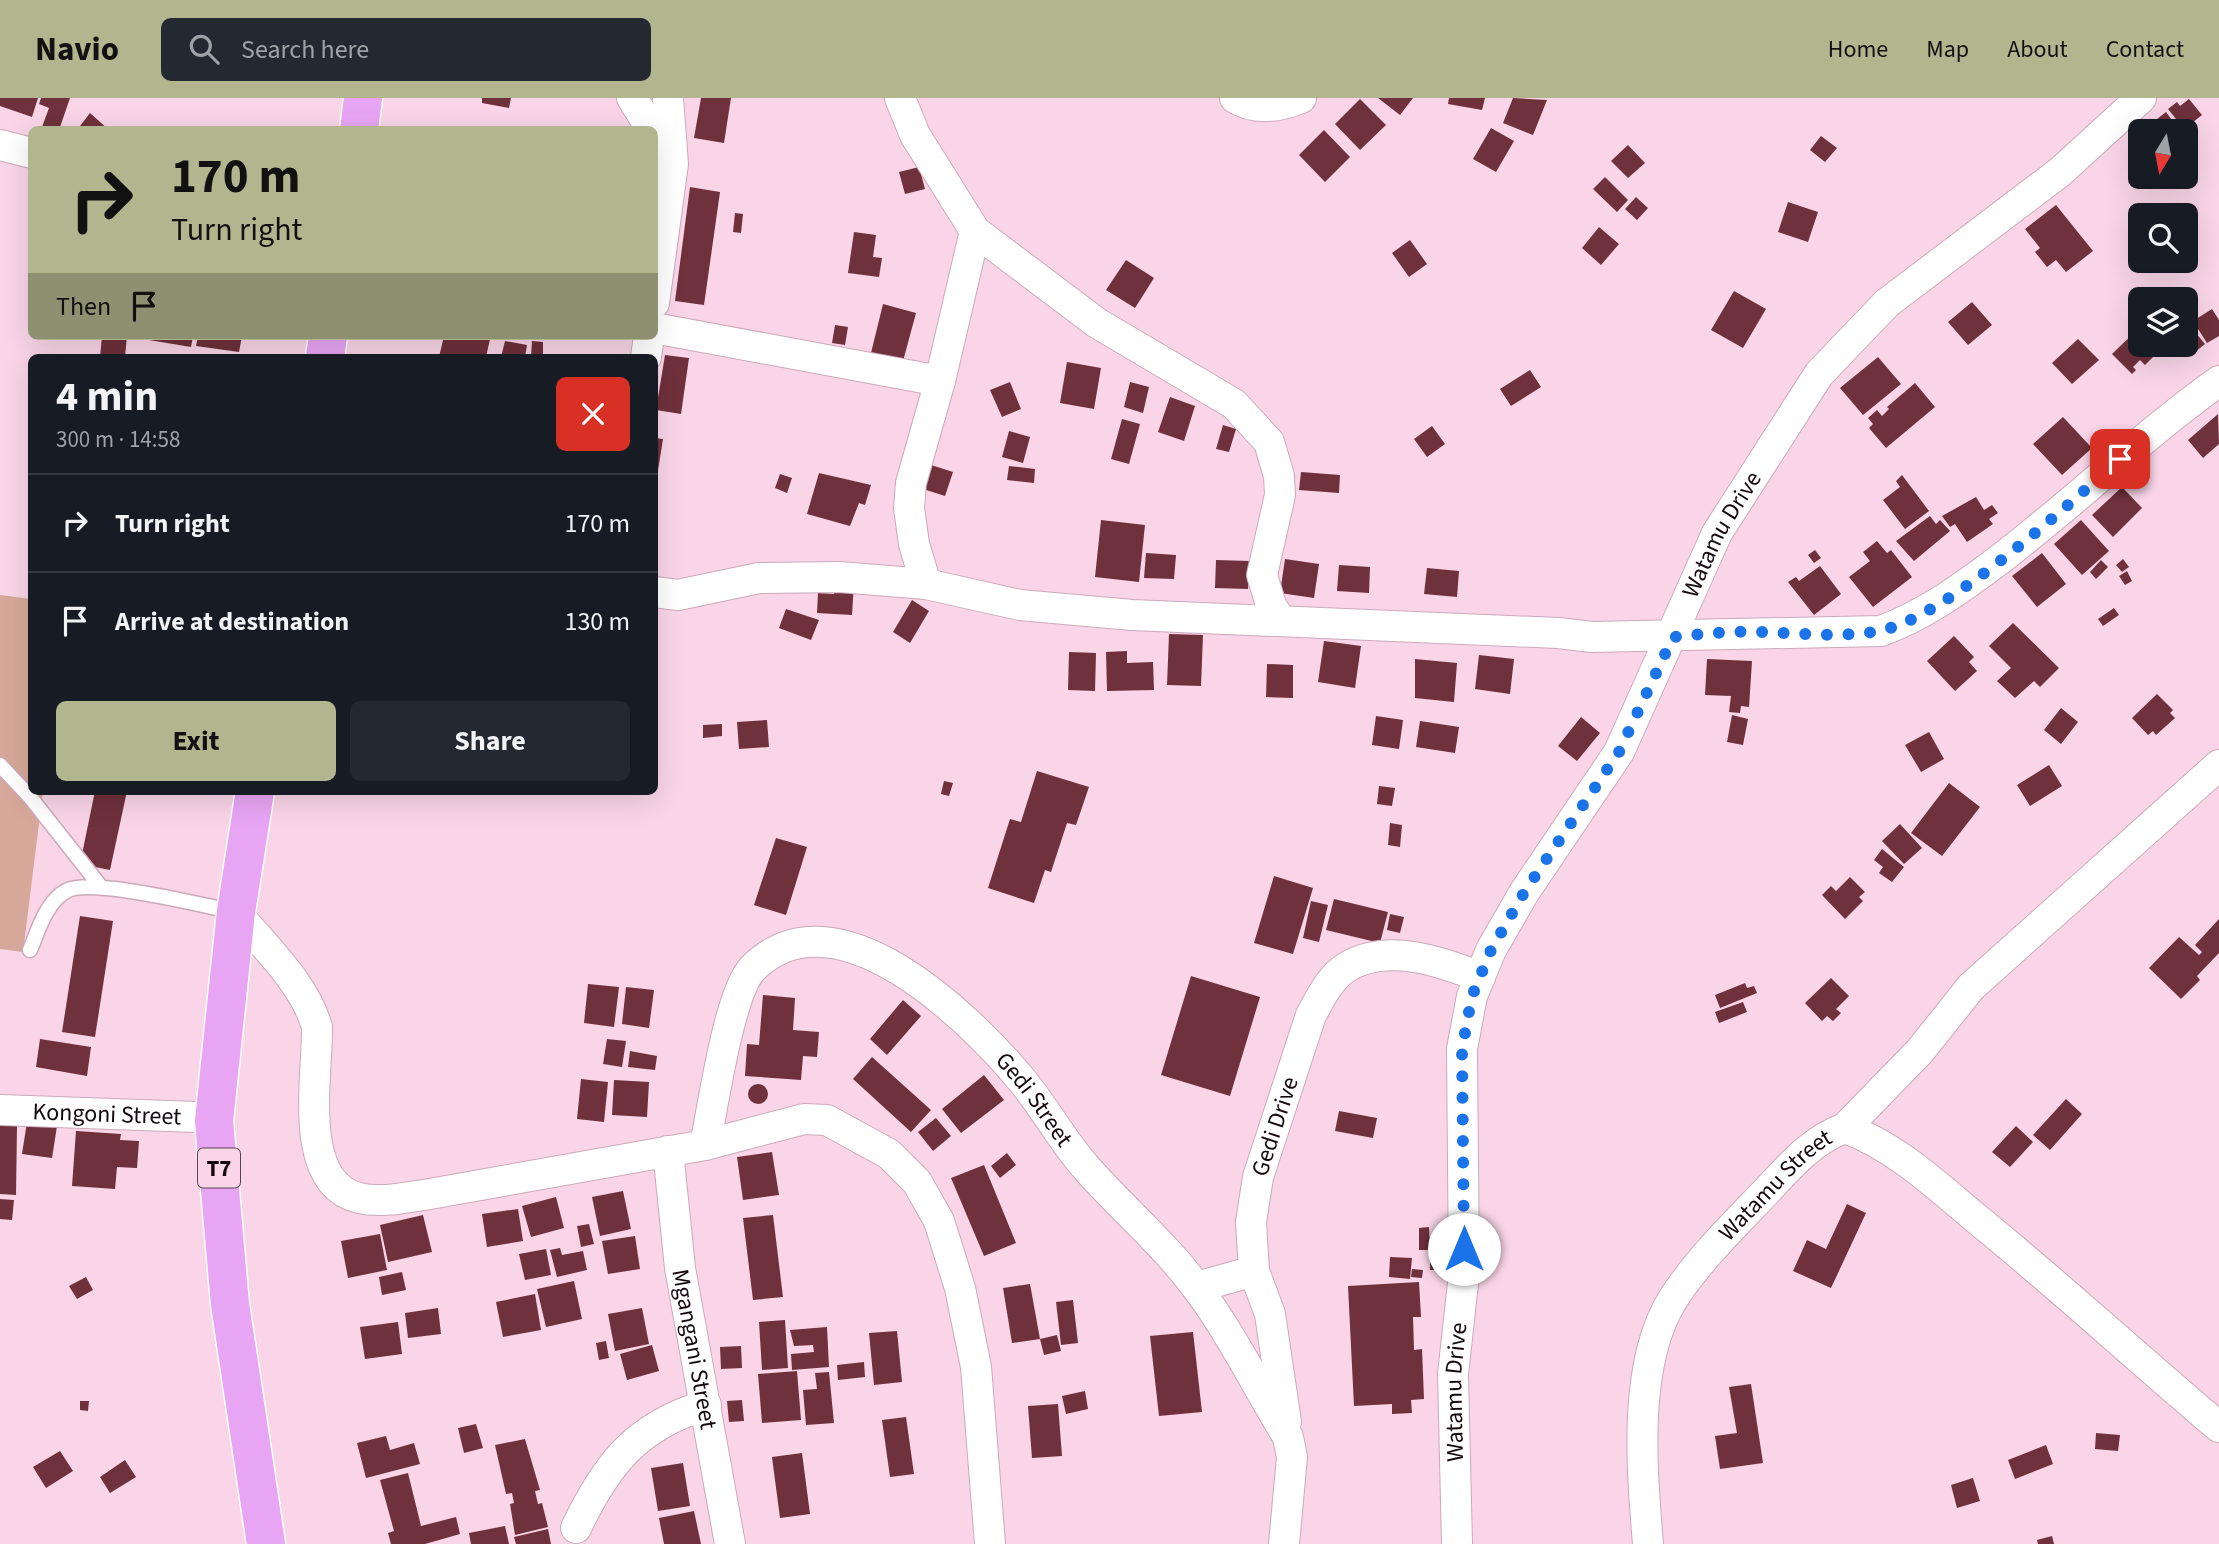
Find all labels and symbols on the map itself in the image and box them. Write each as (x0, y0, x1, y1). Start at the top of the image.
north arrow (2128, 119, 2198, 189)
pin (2090, 429, 2150, 489)
street label: Watamu Drive (1673, 464, 1770, 603)
street label: Gedi Street (987, 1044, 1081, 1154)
street label: Gedi Drive (1242, 1072, 1308, 1181)
street label: Kongoni Street (32, 1094, 182, 1134)
street label: Watamu Street (1711, 1120, 1839, 1249)
road number: T7 (198, 1148, 240, 1188)
position arrow (1427, 1212, 1501, 1286)
street label: Mgangani Street (663, 1266, 726, 1432)
street label: Watamu Drive (1436, 1321, 1477, 1462)

